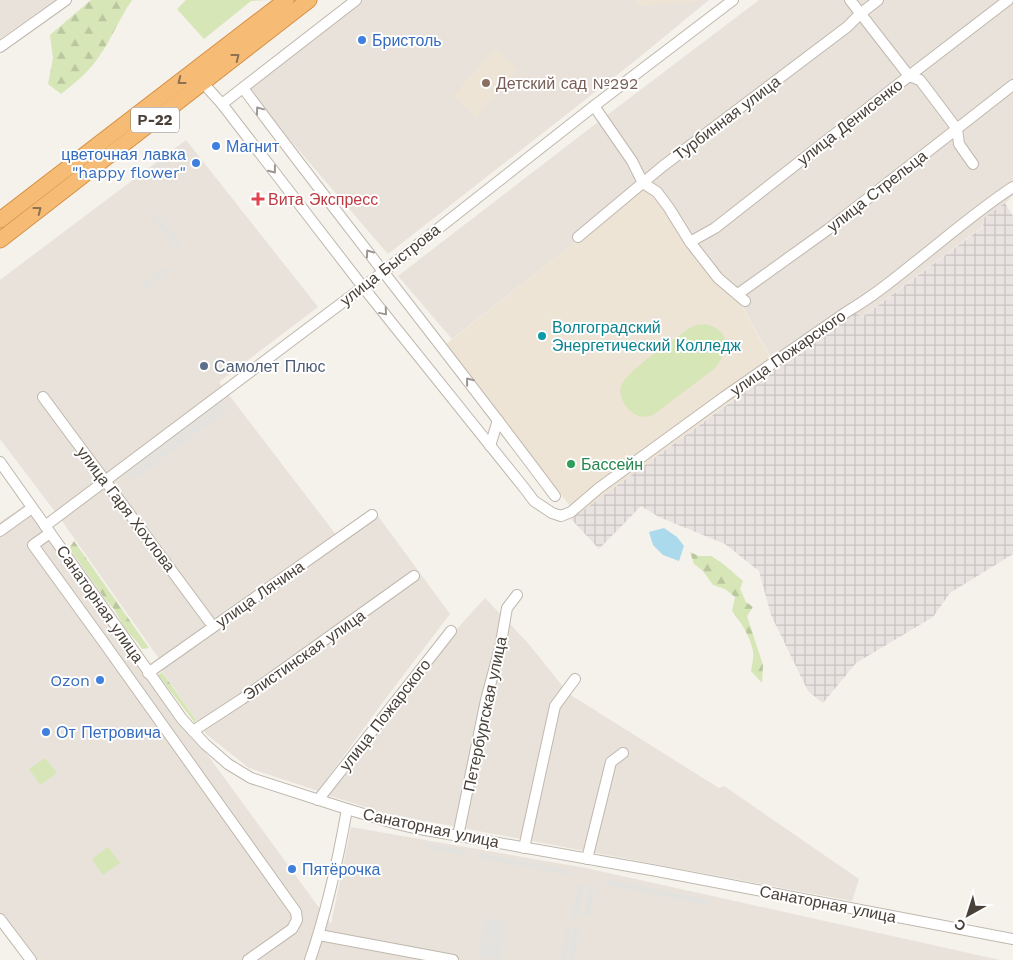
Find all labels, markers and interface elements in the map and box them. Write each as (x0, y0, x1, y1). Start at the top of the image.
place label: Бристоль (372, 31, 442, 50)
marker: Бристоль (356, 34, 368, 46)
one-way arrow (230, 54, 240, 63)
street label: Турбинная улица (670, 72, 784, 164)
place label: Детский сад №292 (496, 74, 638, 93)
one-way arrow (178, 75, 187, 83)
street label: улица Денисенко (793, 75, 907, 169)
marker: Детский сад №292 (480, 77, 492, 89)
one-way arrow (257, 107, 265, 116)
road number: Р-22 (131, 108, 179, 132)
place label: Магнит (226, 137, 280, 156)
marker: Магнит (210, 140, 222, 152)
place label: цветочная лавка "happy flower" (61, 145, 186, 182)
street label: улица Стрельца (823, 146, 931, 236)
marker: цветочная лавка "happy flower" (190, 157, 202, 169)
one-way arrow (267, 164, 275, 173)
place label: Вита Экспресс (268, 190, 378, 209)
marker: Вита Экспресс (252, 193, 264, 205)
one-way arrow (33, 207, 42, 216)
street label: улица Быстрова (336, 220, 444, 310)
one-way arrow (366, 249, 375, 259)
one-way arrow (378, 306, 387, 315)
street label: улица Пожарского (727, 306, 849, 400)
place label: Волгоградский Энергетический Колледж (552, 318, 741, 355)
marker: Волгоградский Энергетический Колледж (536, 330, 548, 342)
place label: Самолет Плюс (214, 357, 326, 376)
marker: Самолет Плюс (198, 360, 210, 372)
one-way arrow (466, 378, 474, 387)
street label: улица Гаря Хохлова (73, 443, 179, 575)
place label: Бассейн (581, 455, 643, 474)
marker: Бассейн (565, 458, 577, 470)
street label: Санаторная улица (52, 542, 148, 666)
street label: улица Лячина (212, 556, 308, 632)
street label: Элистинская улица (239, 606, 369, 704)
street label: Петербургская улица (459, 635, 511, 793)
street label: улица Пожарского (335, 655, 435, 775)
place label: Ozon (50, 671, 90, 690)
marker: Ozon (94, 674, 106, 686)
place label: От Петровича (56, 723, 161, 742)
marker: От Петровича (40, 726, 52, 738)
street label: Санаторная улица (361, 804, 501, 852)
place label: Пятёрочка (302, 860, 381, 879)
marker: Пятёрочка (286, 863, 298, 875)
street label: Санаторная улица (758, 881, 898, 927)
north arrow (943, 890, 993, 940)
text: С (951, 916, 969, 935)

